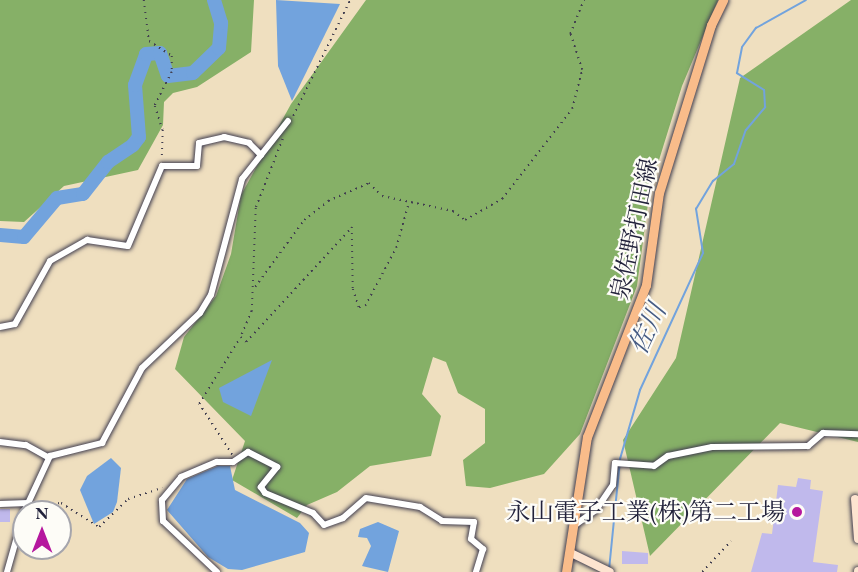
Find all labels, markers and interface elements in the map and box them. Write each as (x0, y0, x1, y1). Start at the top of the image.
street label: 泉佐野打田線 (605, 156, 663, 302)
water label: 佐川 (623, 299, 673, 359)
place label: 永山電子工業(株)第二工場 (506, 498, 785, 526)
north arrow (12, 500, 72, 560)
text: N (36, 503, 48, 524)
marker: 永山電子工業(株)第二工場 (790, 505, 804, 519)

